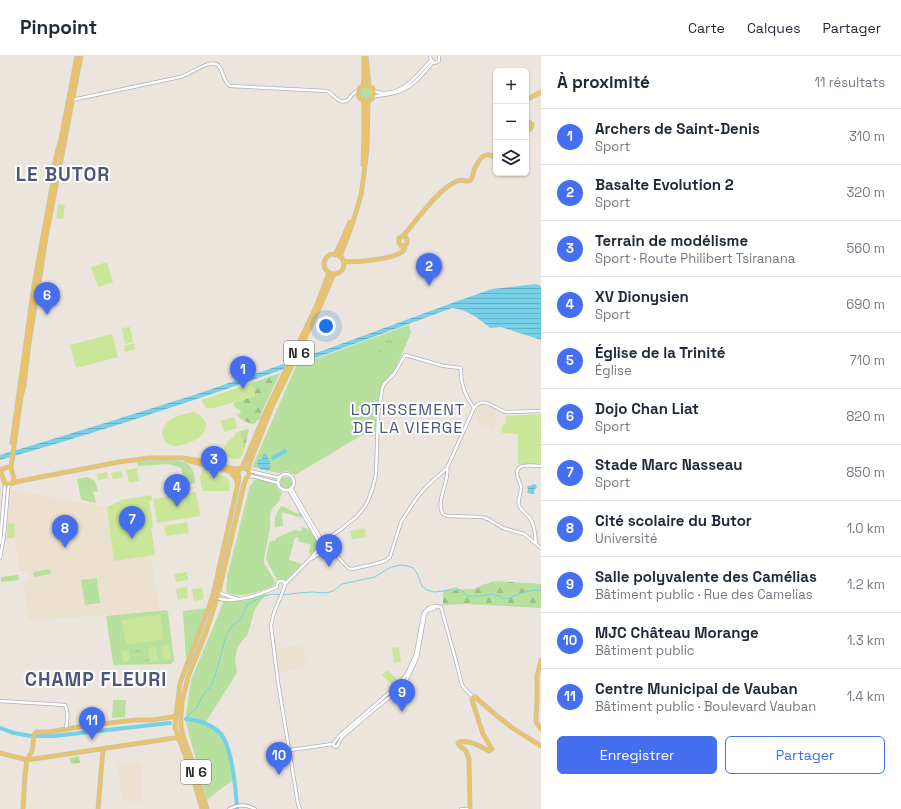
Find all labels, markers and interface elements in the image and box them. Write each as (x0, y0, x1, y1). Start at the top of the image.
text: Pinpoint (20, 15, 97, 40)
text: Carte (688, 19, 725, 37)
text: Calques (747, 19, 801, 37)
text: Partager (823, 19, 881, 37)
map controls (493, 68, 529, 176)
button: + (493, 68, 529, 104)
text: À proximité (557, 71, 650, 93)
text: 11 résultats (815, 74, 885, 91)
button: − (493, 104, 529, 140)
text: Archers de Saint-Denis (595, 119, 760, 138)
text: 1 (567, 128, 573, 145)
text: 310 m (849, 128, 885, 145)
text: Sport (595, 138, 630, 155)
button: layers (493, 140, 529, 176)
district label: LE BUTOR (16, 162, 110, 187)
text: Basalte Evolution 2 (595, 175, 734, 194)
text: 2 (566, 184, 574, 201)
text: 320 m (846, 184, 885, 201)
text: Sport (595, 194, 630, 211)
text: Terrain de modélisme (595, 231, 748, 250)
text: 3 (566, 240, 574, 257)
text: 560 m (846, 240, 885, 257)
text: Sport · Route Philibert Tsiranana (595, 250, 795, 267)
pin: 2 (416, 253, 442, 286)
pin: 6 (34, 282, 60, 315)
text: XV Dionysien (595, 287, 689, 306)
text: 4 (566, 296, 574, 313)
text: 690 m (846, 296, 885, 313)
text: Sport (595, 306, 630, 323)
your location (316, 316, 336, 336)
road number: N 6 (284, 341, 314, 365)
text: Église de la Trinité (595, 343, 725, 362)
text: 5 (566, 352, 574, 369)
text: 710 m (850, 352, 885, 369)
pin: 1 (230, 356, 256, 389)
text: Église (595, 362, 632, 379)
district label: LOTISSEMENT DE LA VIERGE (351, 399, 465, 438)
text: Dojo Chan Liat (595, 399, 699, 418)
text: 6 (566, 408, 574, 425)
text: 820 m (846, 408, 885, 425)
text: Sport (595, 418, 630, 435)
pin: 3 (201, 446, 227, 479)
text: Stade Marc Nasseau (595, 455, 742, 474)
text: 7 (566, 464, 574, 481)
text: 850 m (846, 464, 885, 481)
pin: 4 (164, 474, 190, 507)
text: Sport (595, 474, 630, 491)
pin: 7 (119, 506, 145, 539)
text: Cité scolaire du Butor (595, 511, 752, 530)
pin: 8 (52, 515, 78, 548)
text: 8 (566, 520, 574, 537)
text: 1.0 km (847, 520, 885, 537)
text: Université (595, 530, 658, 547)
pin: 5 (316, 534, 342, 567)
text: Salle polyvalente des Camélias (595, 567, 817, 586)
text: 9 (566, 576, 574, 593)
text: 1.2 km (847, 576, 885, 593)
text: Bâtiment public · Rue des Camelias (595, 586, 813, 603)
text: MJC Château Morange (595, 623, 759, 642)
text: 10 (563, 632, 577, 649)
text: 1.3 km (847, 632, 885, 649)
text: Bâtiment public (595, 642, 695, 659)
district label: CHAMP FLEURI (25, 667, 167, 692)
pin: 9 (389, 679, 415, 712)
text: Centre Municipal de Vauban (595, 679, 798, 698)
text: 11 (564, 688, 576, 705)
text: 1.4 km (847, 688, 885, 705)
text: Bâtiment public · Boulevard Vauban (595, 698, 816, 715)
pin: 11 (79, 707, 105, 740)
button: Enregistrer (557, 736, 717, 774)
button: Partager (725, 736, 885, 774)
pin: 10 (266, 742, 292, 775)
road number: N 6 (181, 760, 211, 784)

